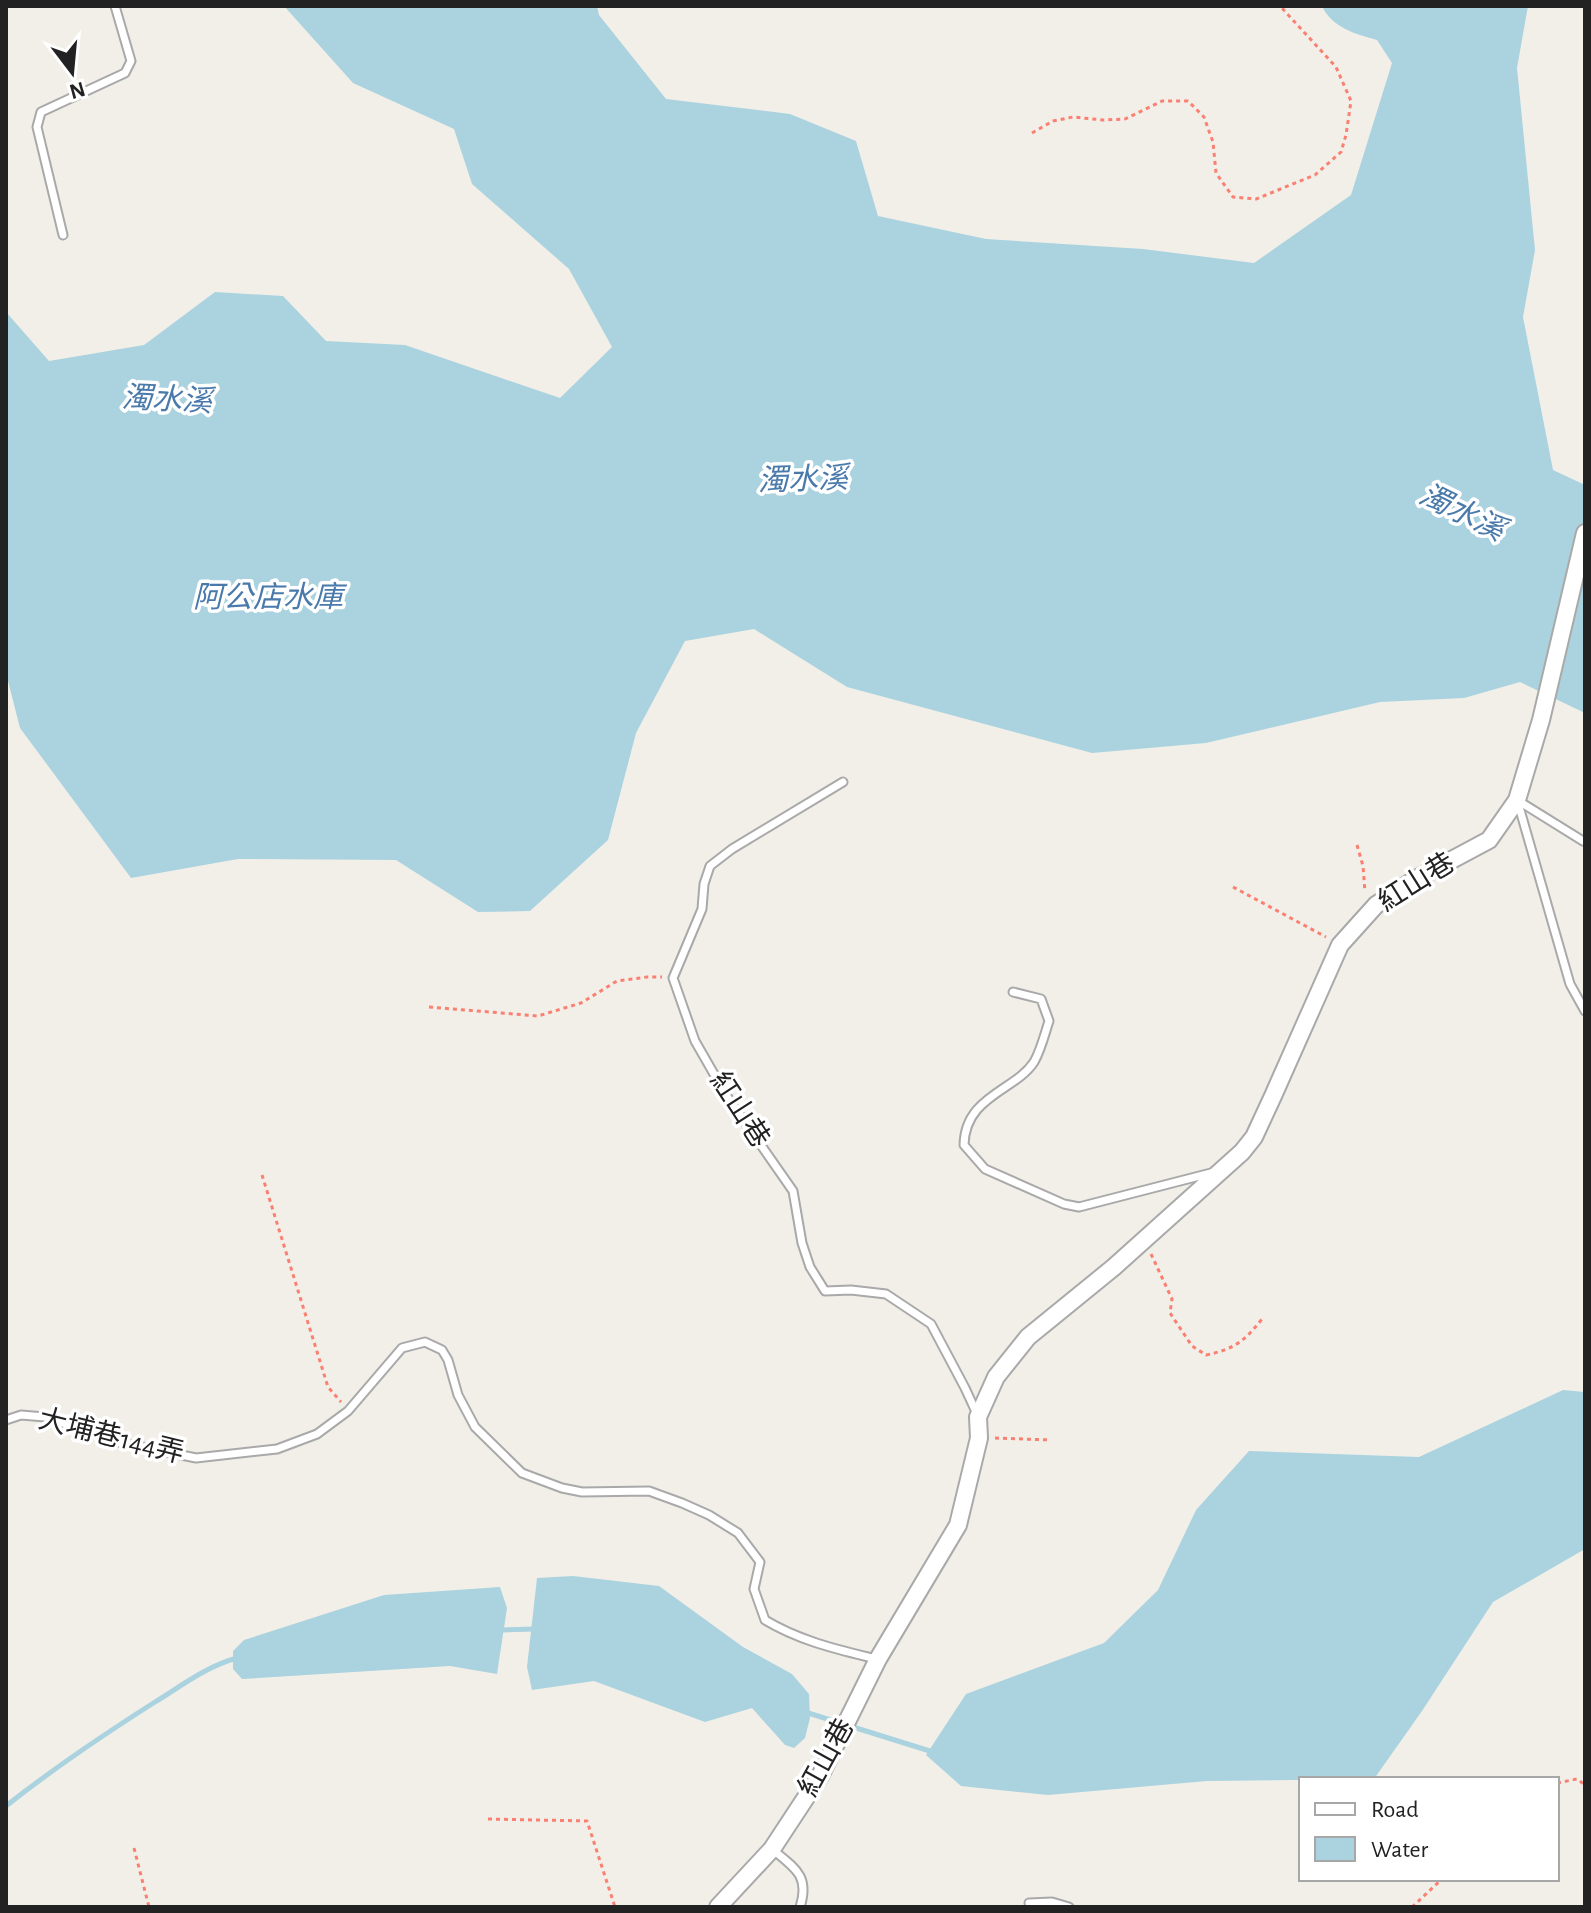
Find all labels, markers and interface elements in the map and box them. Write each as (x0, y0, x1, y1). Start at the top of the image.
north arrow (32, 32, 112, 112)
text: N (67, 78, 88, 103)
water label: 濁水溪 (121, 381, 217, 418)
water label: 濁水溪 (757, 461, 852, 497)
water label: 濁水溪 (1415, 478, 1513, 548)
water label: 阿公店水庫 (193, 581, 348, 613)
street label: 紅山巷 (1373, 847, 1460, 917)
street label: 紅山巷 (704, 1066, 775, 1153)
street label: 大埔巷144弄 (36, 1404, 187, 1469)
street label: 紅山巷 (793, 1714, 860, 1802)
legend (1299, 1777, 1559, 1881)
text: Road (1371, 1798, 1419, 1822)
text: Water (1371, 1838, 1429, 1862)

